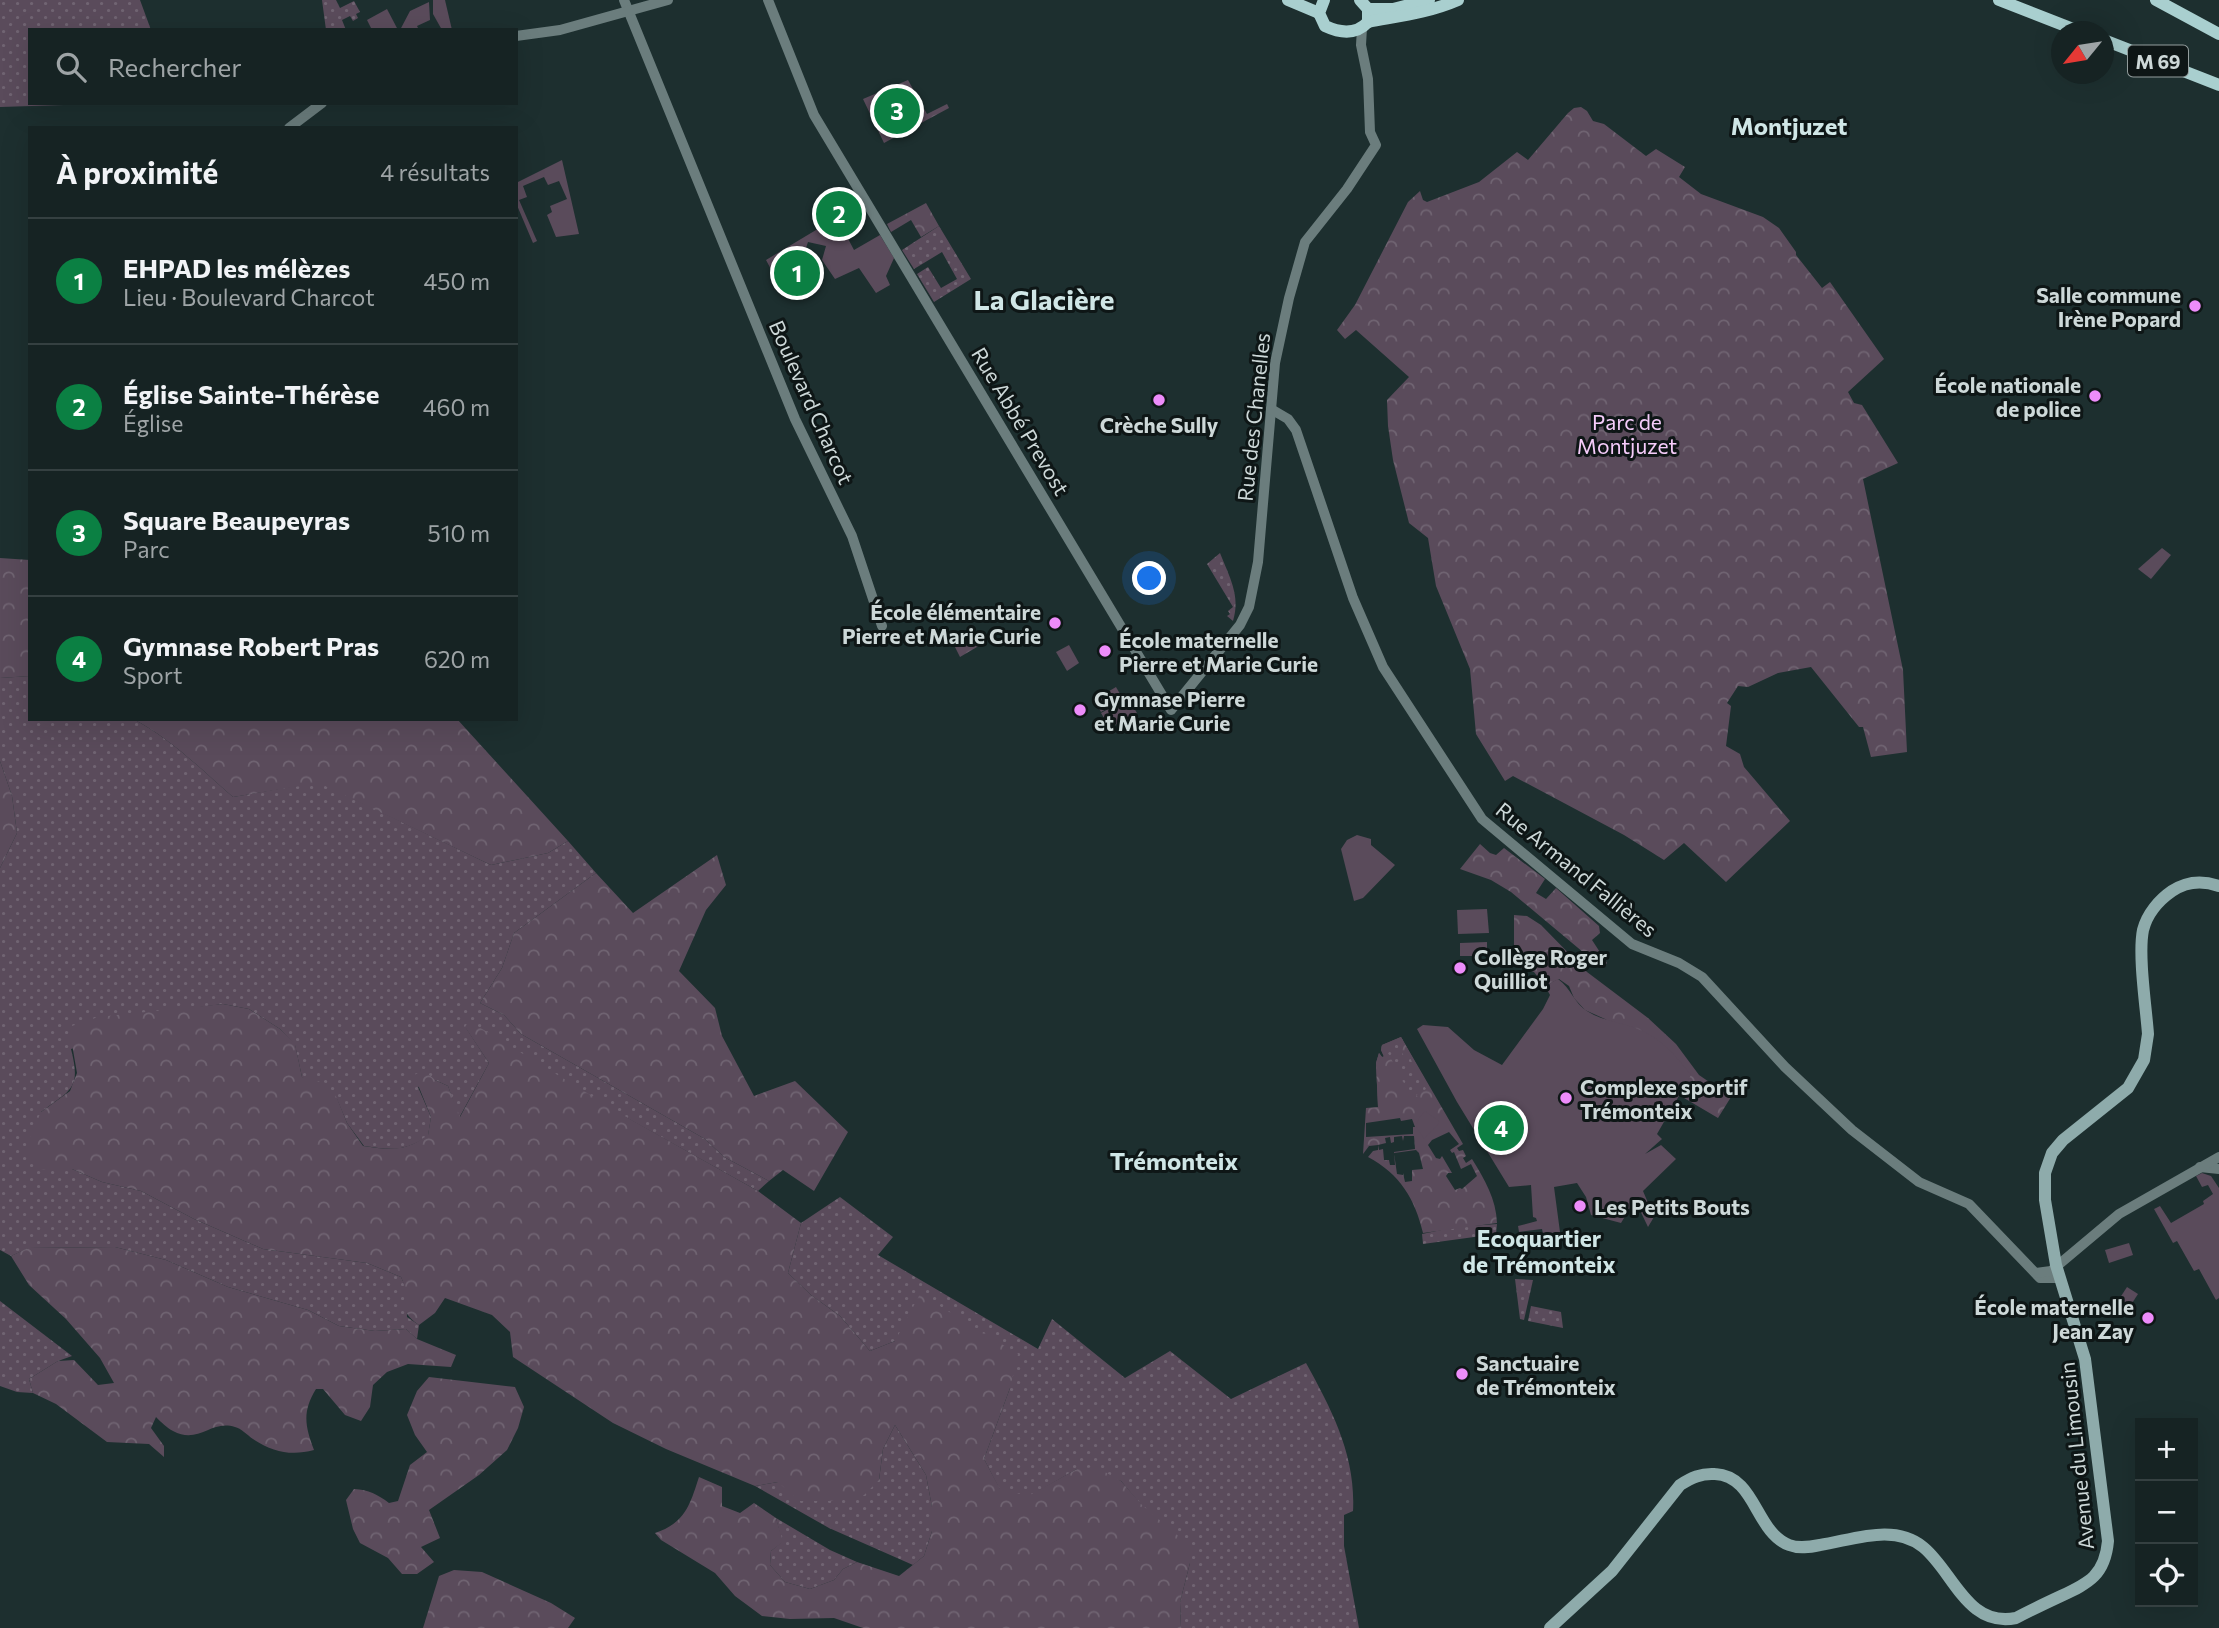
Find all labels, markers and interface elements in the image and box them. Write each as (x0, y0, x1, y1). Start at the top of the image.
north arrow (2051, 21, 2114, 84)
search box (28, 28, 518, 105)
road number: M 69 (2128, 45, 2188, 76)
icon: search (52, 48, 90, 86)
text: Rechercher (108, 51, 242, 82)
pin: 3 (874, 85, 920, 137)
district label: Montjuzet (1731, 111, 1847, 140)
text: À proximité (56, 153, 218, 190)
text: 4 résultats (380, 158, 490, 186)
pin: 2 (816, 188, 862, 240)
pin: 1 (774, 247, 820, 299)
text: EHPAD les mélèzes (123, 252, 350, 283)
text: 1 (74, 267, 84, 295)
text: 450 m (424, 267, 490, 295)
district label: La Glacière (973, 282, 1115, 316)
place label: Salle commune Irène Popard (2036, 282, 2181, 331)
text: Lieu · Boulevard Charcot (123, 283, 375, 311)
marker: Salle commune Irène Popard (2187, 298, 2203, 314)
street label: Boulevard Charcot (765, 316, 859, 488)
street label: Rue des Chanelles (1232, 331, 1274, 503)
street label: Rue Abbé Prevost (967, 343, 1075, 499)
place label: École nationale de police (1934, 372, 2081, 421)
text: Église Sainte-Thérèse (123, 378, 380, 409)
marker: École nationale de police (2087, 388, 2103, 404)
marker: Crèche Sully (1151, 392, 1167, 408)
text: 2 (72, 393, 86, 421)
text: 460 m (423, 393, 490, 421)
text: Église (123, 409, 183, 437)
park label: Parc de Montjuzet (1577, 409, 1677, 458)
place label: Crèche Sully (1100, 412, 1219, 437)
text: Square Beaupeyras (123, 504, 350, 535)
text: 3 (72, 519, 86, 547)
text: 510 m (427, 519, 490, 547)
text: Parc (123, 535, 170, 563)
your location (1132, 561, 1166, 595)
place label: École élémentaire Pierre et Marie Curie (842, 599, 1041, 648)
marker: École élémentaire Pierre et Marie Curie (1047, 615, 1063, 631)
place label: École maternelle Pierre et Marie Curie (1119, 627, 1318, 676)
text: Gymnase Robert Pras (123, 630, 379, 661)
marker: École maternelle Pierre et Marie Curie (1097, 643, 1113, 659)
text: 4 (72, 645, 86, 673)
text: 620 m (424, 645, 490, 673)
text: Sport (123, 661, 182, 689)
place label: Gymnase Pierre et Marie Curie (1094, 686, 1245, 735)
marker: Gymnase Pierre et Marie Curie (1072, 702, 1088, 718)
street label: Rue Armand Fallières (1492, 796, 1662, 942)
place label: Collège Roger Quilliot (1474, 944, 1608, 993)
marker: Collège Roger Quilliot (1452, 960, 1468, 976)
place label: Complexe sportif Trémonteix (1580, 1074, 1748, 1123)
marker: Complexe sportif Trémonteix (1558, 1090, 1574, 1106)
pin: 4 (1478, 1102, 1524, 1154)
district label: Trémonteix (1110, 1146, 1239, 1175)
place label: Les Petits Bouts (1594, 1194, 1750, 1219)
marker: Les Petits Bouts (1572, 1198, 1588, 1214)
district label: Ecoquartier de Trémonteix (1463, 1224, 1615, 1278)
place label: École maternelle Jean Zay (1974, 1294, 2134, 1343)
marker: École maternelle Jean Zay (2140, 1310, 2156, 1326)
place label: Sanctuaire de Trémonteix (1476, 1350, 1616, 1399)
street label: Avenue du Limousin (2054, 1361, 2098, 1551)
marker: Sanctuaire de Trémonteix (1454, 1366, 1470, 1382)
map controls (2135, 1418, 2198, 1607)
button: + (2135, 1418, 2198, 1481)
button: − (2135, 1481, 2198, 1544)
button: locate (2135, 1544, 2198, 1607)

